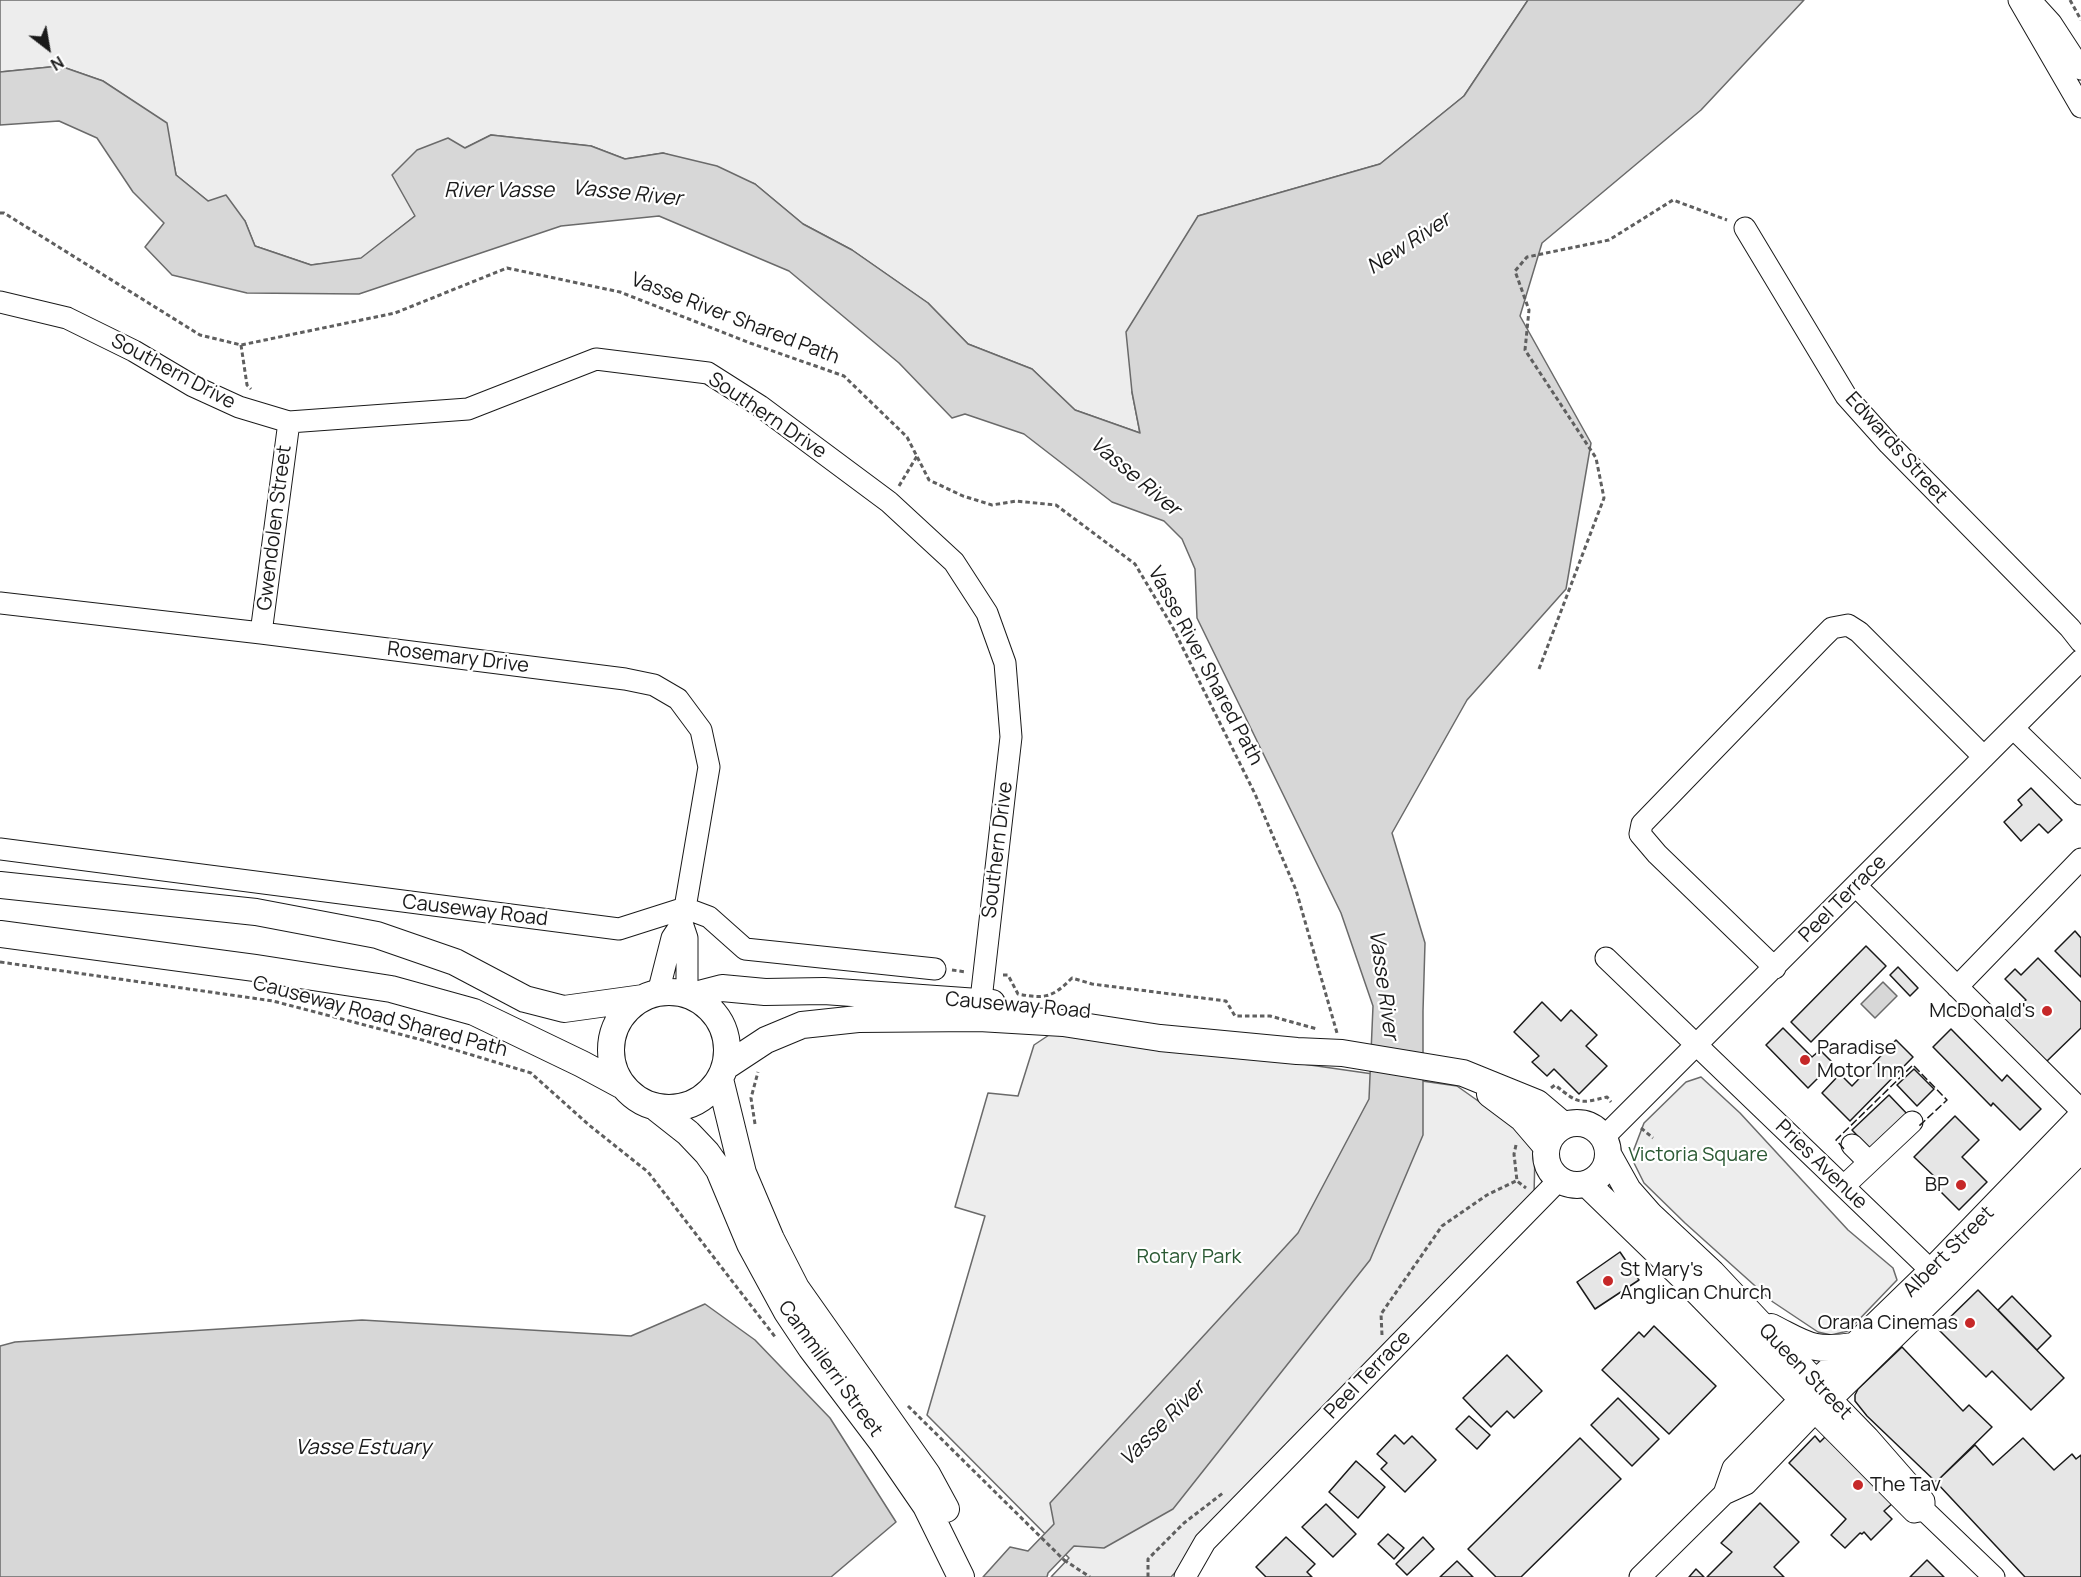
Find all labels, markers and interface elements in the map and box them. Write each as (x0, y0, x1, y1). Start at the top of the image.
north arrow (18, 18, 78, 78)
text: N (47, 51, 68, 76)
water label: Vasse River (571, 176, 683, 212)
water label: River Vasse (444, 178, 554, 204)
water label: New River (1362, 208, 1456, 280)
street label: Vasse River Shared Path (627, 268, 843, 370)
street label: Southern Drive (107, 329, 239, 415)
street label: Southern Drive (703, 368, 831, 464)
street label: Edwards Street (1840, 388, 1952, 508)
water label: Vasse River (1085, 432, 1185, 522)
street label: Gwendolen Street (253, 444, 297, 612)
street label: Vasse River Shared Path (1142, 563, 1268, 769)
street label: Rosemary Drive (386, 637, 530, 679)
street label: Southern Drive (978, 780, 1018, 920)
street label: Peel Terrace (1794, 850, 1892, 948)
street label: Causeway Road (401, 890, 549, 932)
water label: Vasse River (1363, 929, 1403, 1041)
street label: Causeway Road Shared Path (250, 971, 510, 1063)
street label: Causeway Road (944, 988, 1092, 1024)
place label: McDonald's (1929, 999, 2035, 1023)
marker: McDonald's (2040, 1004, 2054, 1018)
place label: Paradise Motor Inn (1817, 1036, 1905, 1083)
marker: Paradise Motor Inn (1798, 1053, 1812, 1067)
street label: Pries Avenue (1770, 1115, 1872, 1215)
park label: Victoria Square (1628, 1143, 1768, 1167)
place label: BP (1925, 1173, 1949, 1197)
marker: BP (1954, 1178, 1968, 1192)
street label: Albert Street (1899, 1202, 1999, 1302)
park label: Rotary Park (1136, 1245, 1242, 1269)
place label: St Mary's Anglican Church (1620, 1258, 1772, 1305)
marker: St Mary's Anglican Church (1601, 1274, 1615, 1288)
street label: Cammilerri Street (773, 1296, 887, 1442)
place label: Orana Cinemas (1818, 1311, 1958, 1335)
marker: Orana Cinemas (1963, 1316, 1977, 1330)
street label: Queen Street (1753, 1319, 1857, 1425)
street label: Peel Terrace (1320, 1326, 1416, 1424)
water label: Vasse River (1115, 1376, 1211, 1472)
water label: Vasse Estuary (295, 1435, 431, 1461)
place label: The Tav (1870, 1473, 1941, 1497)
marker: The Tav (1851, 1478, 1865, 1492)

